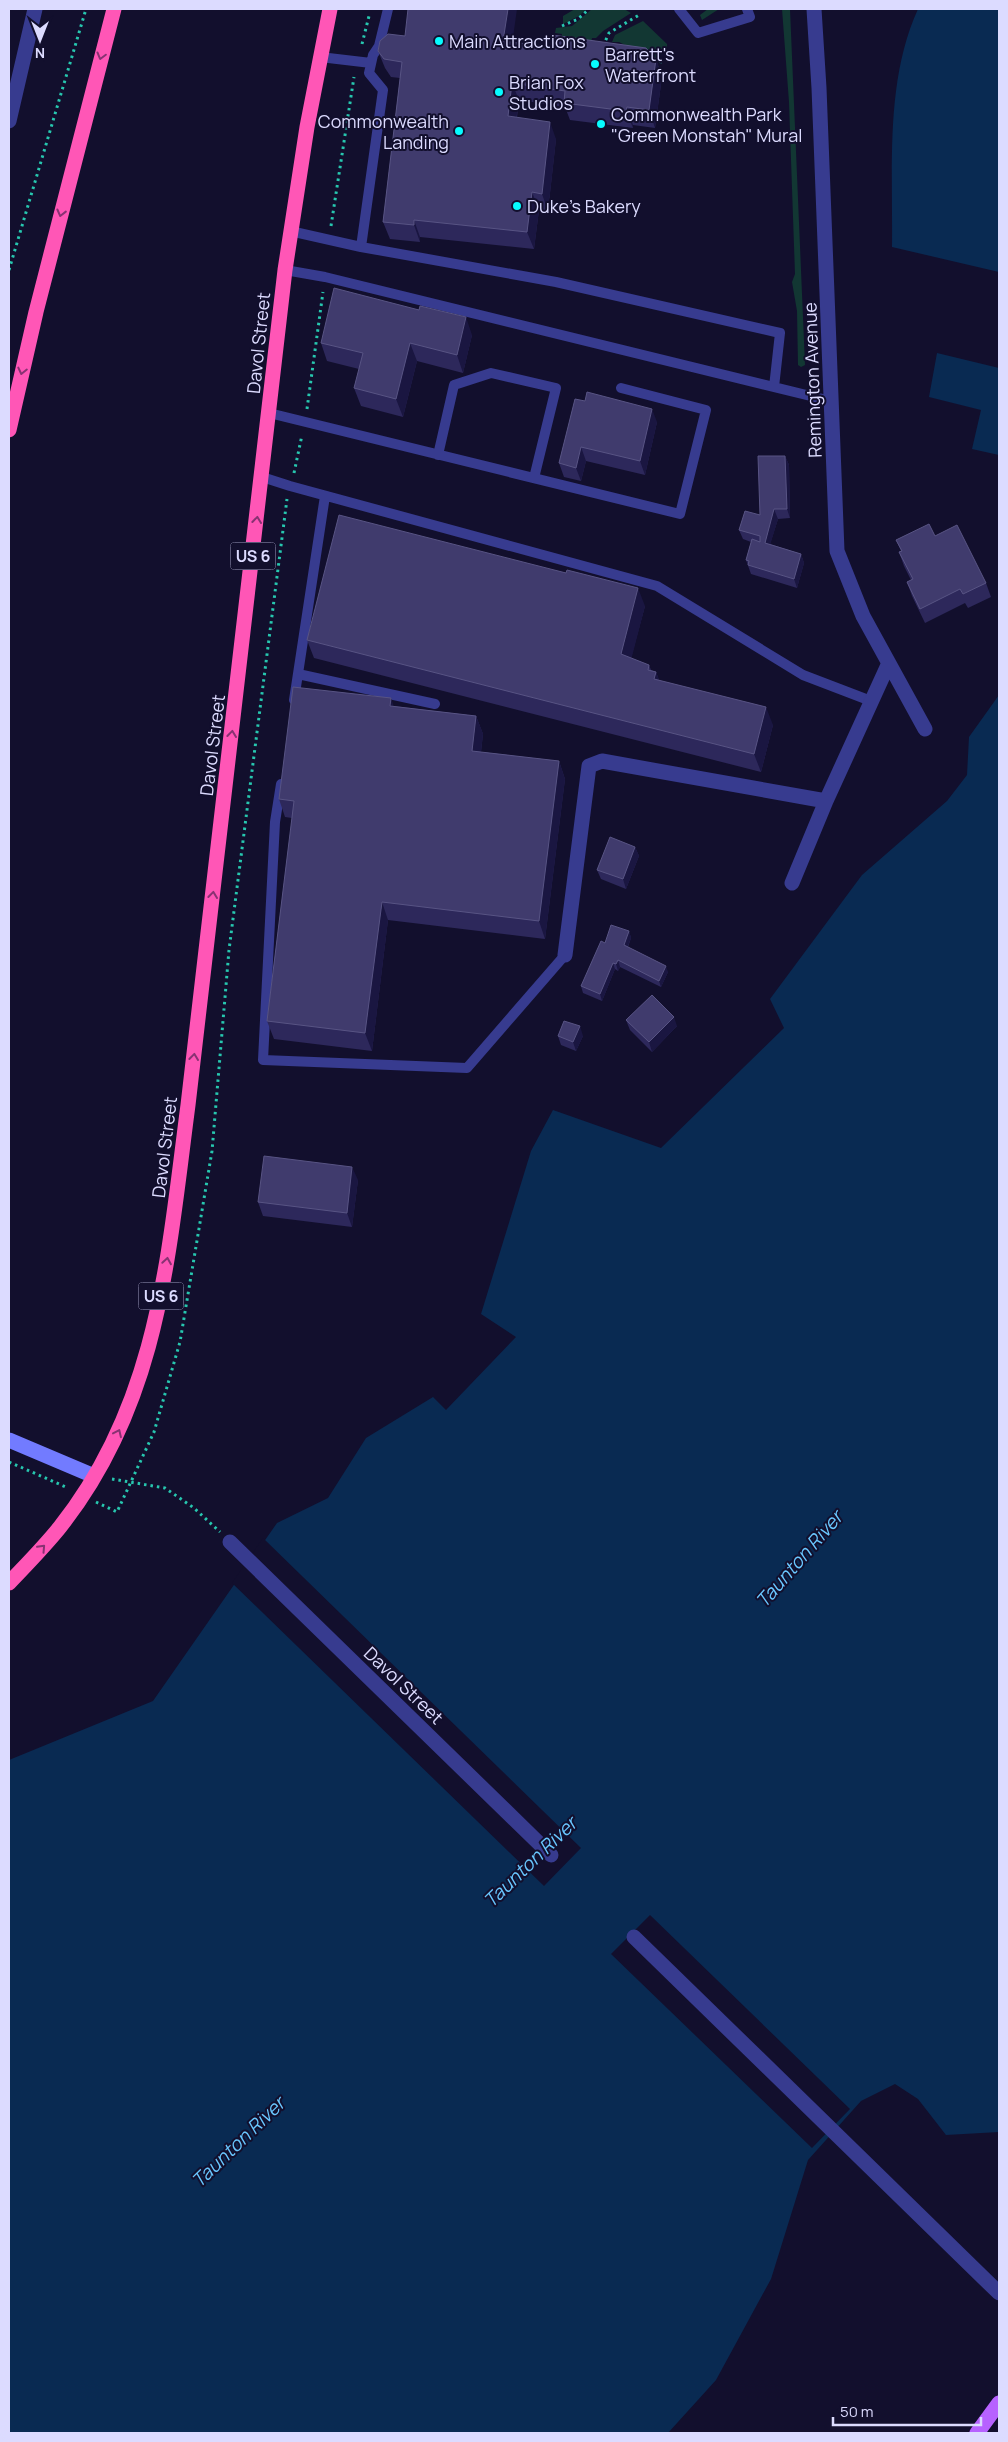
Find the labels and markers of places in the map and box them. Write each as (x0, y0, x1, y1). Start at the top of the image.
place label: Main Attractions (449, 29, 586, 53)
marker: Main Attractions (433, 35, 445, 47)
place label: Barrett's Waterfront (605, 42, 696, 87)
marker: Barrett's Waterfront (589, 58, 601, 70)
place label: Brian Fox Studios (509, 70, 584, 115)
marker: Brian Fox Studios (493, 86, 505, 98)
place label: Commonwealth Park "Green Monstah" Mural (611, 102, 802, 147)
place label: Commonwealth Landing (318, 109, 449, 154)
marker: Commonwealth Park "Green Monstah" Mural (595, 118, 607, 130)
marker: Commonwealth Landing (453, 125, 465, 137)
place label: Duke's Bakery (527, 194, 641, 218)
marker: Duke's Bakery (511, 200, 523, 212)

